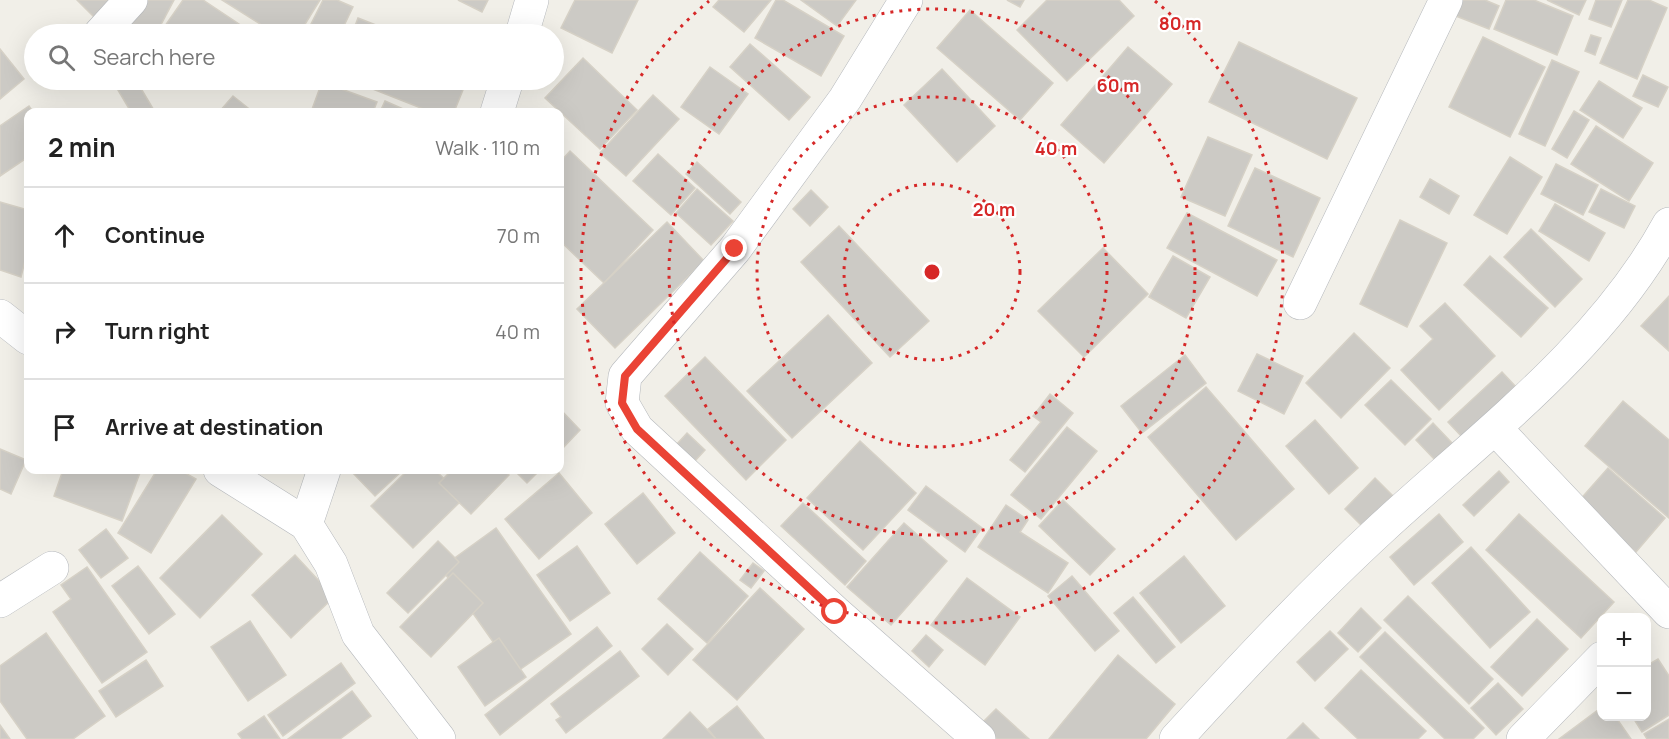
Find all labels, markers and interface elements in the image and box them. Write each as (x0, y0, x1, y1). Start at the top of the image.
text: 80 m (1159, 11, 1201, 35)
search box (24, 24, 564, 90)
icon: search (45, 41, 78, 74)
text: Search here (93, 42, 215, 72)
text: 60 m (1097, 73, 1139, 97)
text: 2 min (48, 129, 116, 165)
text: Walk · 110 m (435, 134, 540, 161)
text: 40 m (1035, 136, 1077, 160)
text: 20 m (973, 197, 1015, 221)
icon: ahead (48, 219, 81, 252)
text: Continue (105, 220, 205, 250)
text: 70 m (497, 222, 540, 249)
route end (721, 235, 747, 261)
centre of rings (922, 262, 942, 282)
icon: right (48, 315, 81, 348)
text: Turn right (105, 316, 210, 346)
text: 40 m (495, 318, 540, 345)
icon: arrive (48, 411, 81, 444)
text: Arrive at destination (105, 412, 323, 442)
route start (821, 598, 847, 624)
map controls (1597, 613, 1651, 721)
button: + (1597, 613, 1651, 667)
button: − (1597, 667, 1651, 721)

